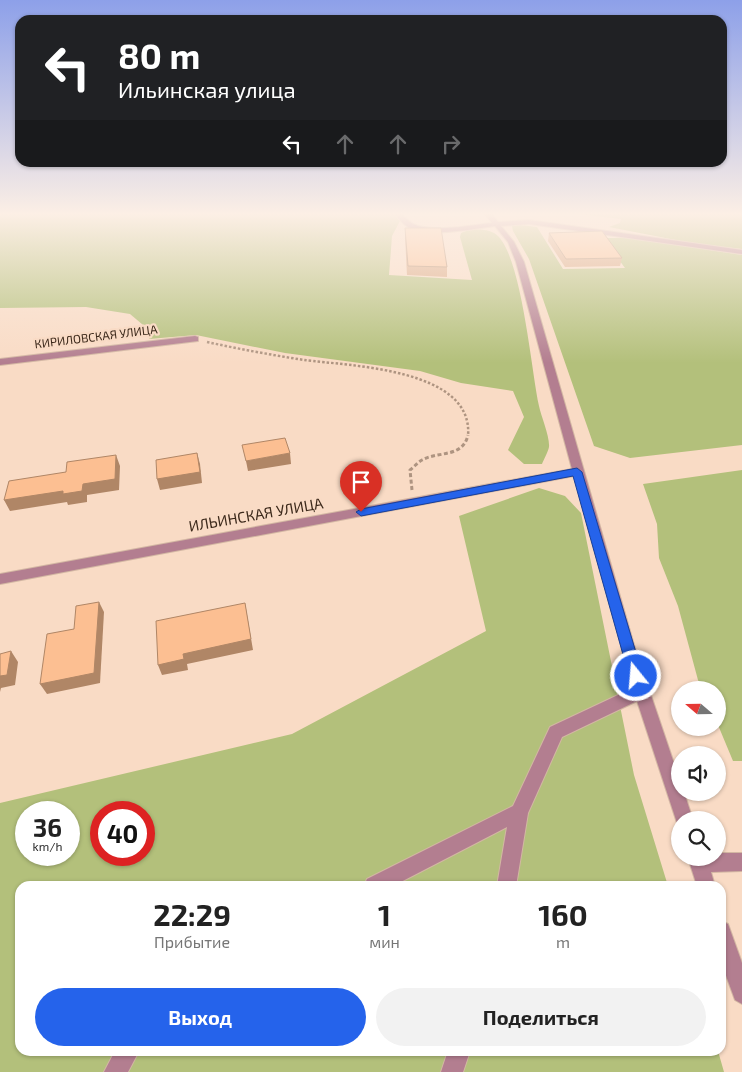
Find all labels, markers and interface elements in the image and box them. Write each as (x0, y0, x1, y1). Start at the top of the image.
text: 80 m (118, 34, 200, 76)
icon: left (35, 35, 100, 100)
text: Ильинская улица (118, 76, 296, 102)
icon: left (278, 130, 306, 158)
icon: ahead (331, 130, 359, 158)
icon: ahead (384, 130, 412, 158)
icon: right (437, 130, 465, 158)
street label: КИРИЛОВСКАЯ УЛИЦА (34, 321, 159, 350)
pin (340, 461, 382, 512)
icon: arrive (347, 468, 375, 496)
street label: ИЛЬИНСКАЯ УЛИЦА (187, 493, 325, 535)
position arrow (609, 649, 661, 701)
north arrow (671, 681, 726, 736)
map controls (671, 681, 726, 866)
button: sound (671, 746, 726, 801)
speed limit sign: 40 (90, 801, 155, 866)
button: search (671, 811, 726, 866)
text: 36 (33, 812, 62, 842)
text: km/h (33, 839, 62, 853)
text: 22:29 (153, 896, 231, 932)
text: 1 (378, 896, 391, 932)
text: 160 (538, 896, 588, 932)
text: Прибытие (154, 932, 230, 951)
text: мин (369, 932, 400, 951)
text: m (556, 932, 570, 951)
button: Выход (35, 988, 366, 1046)
button: Поделиться (376, 988, 706, 1046)

